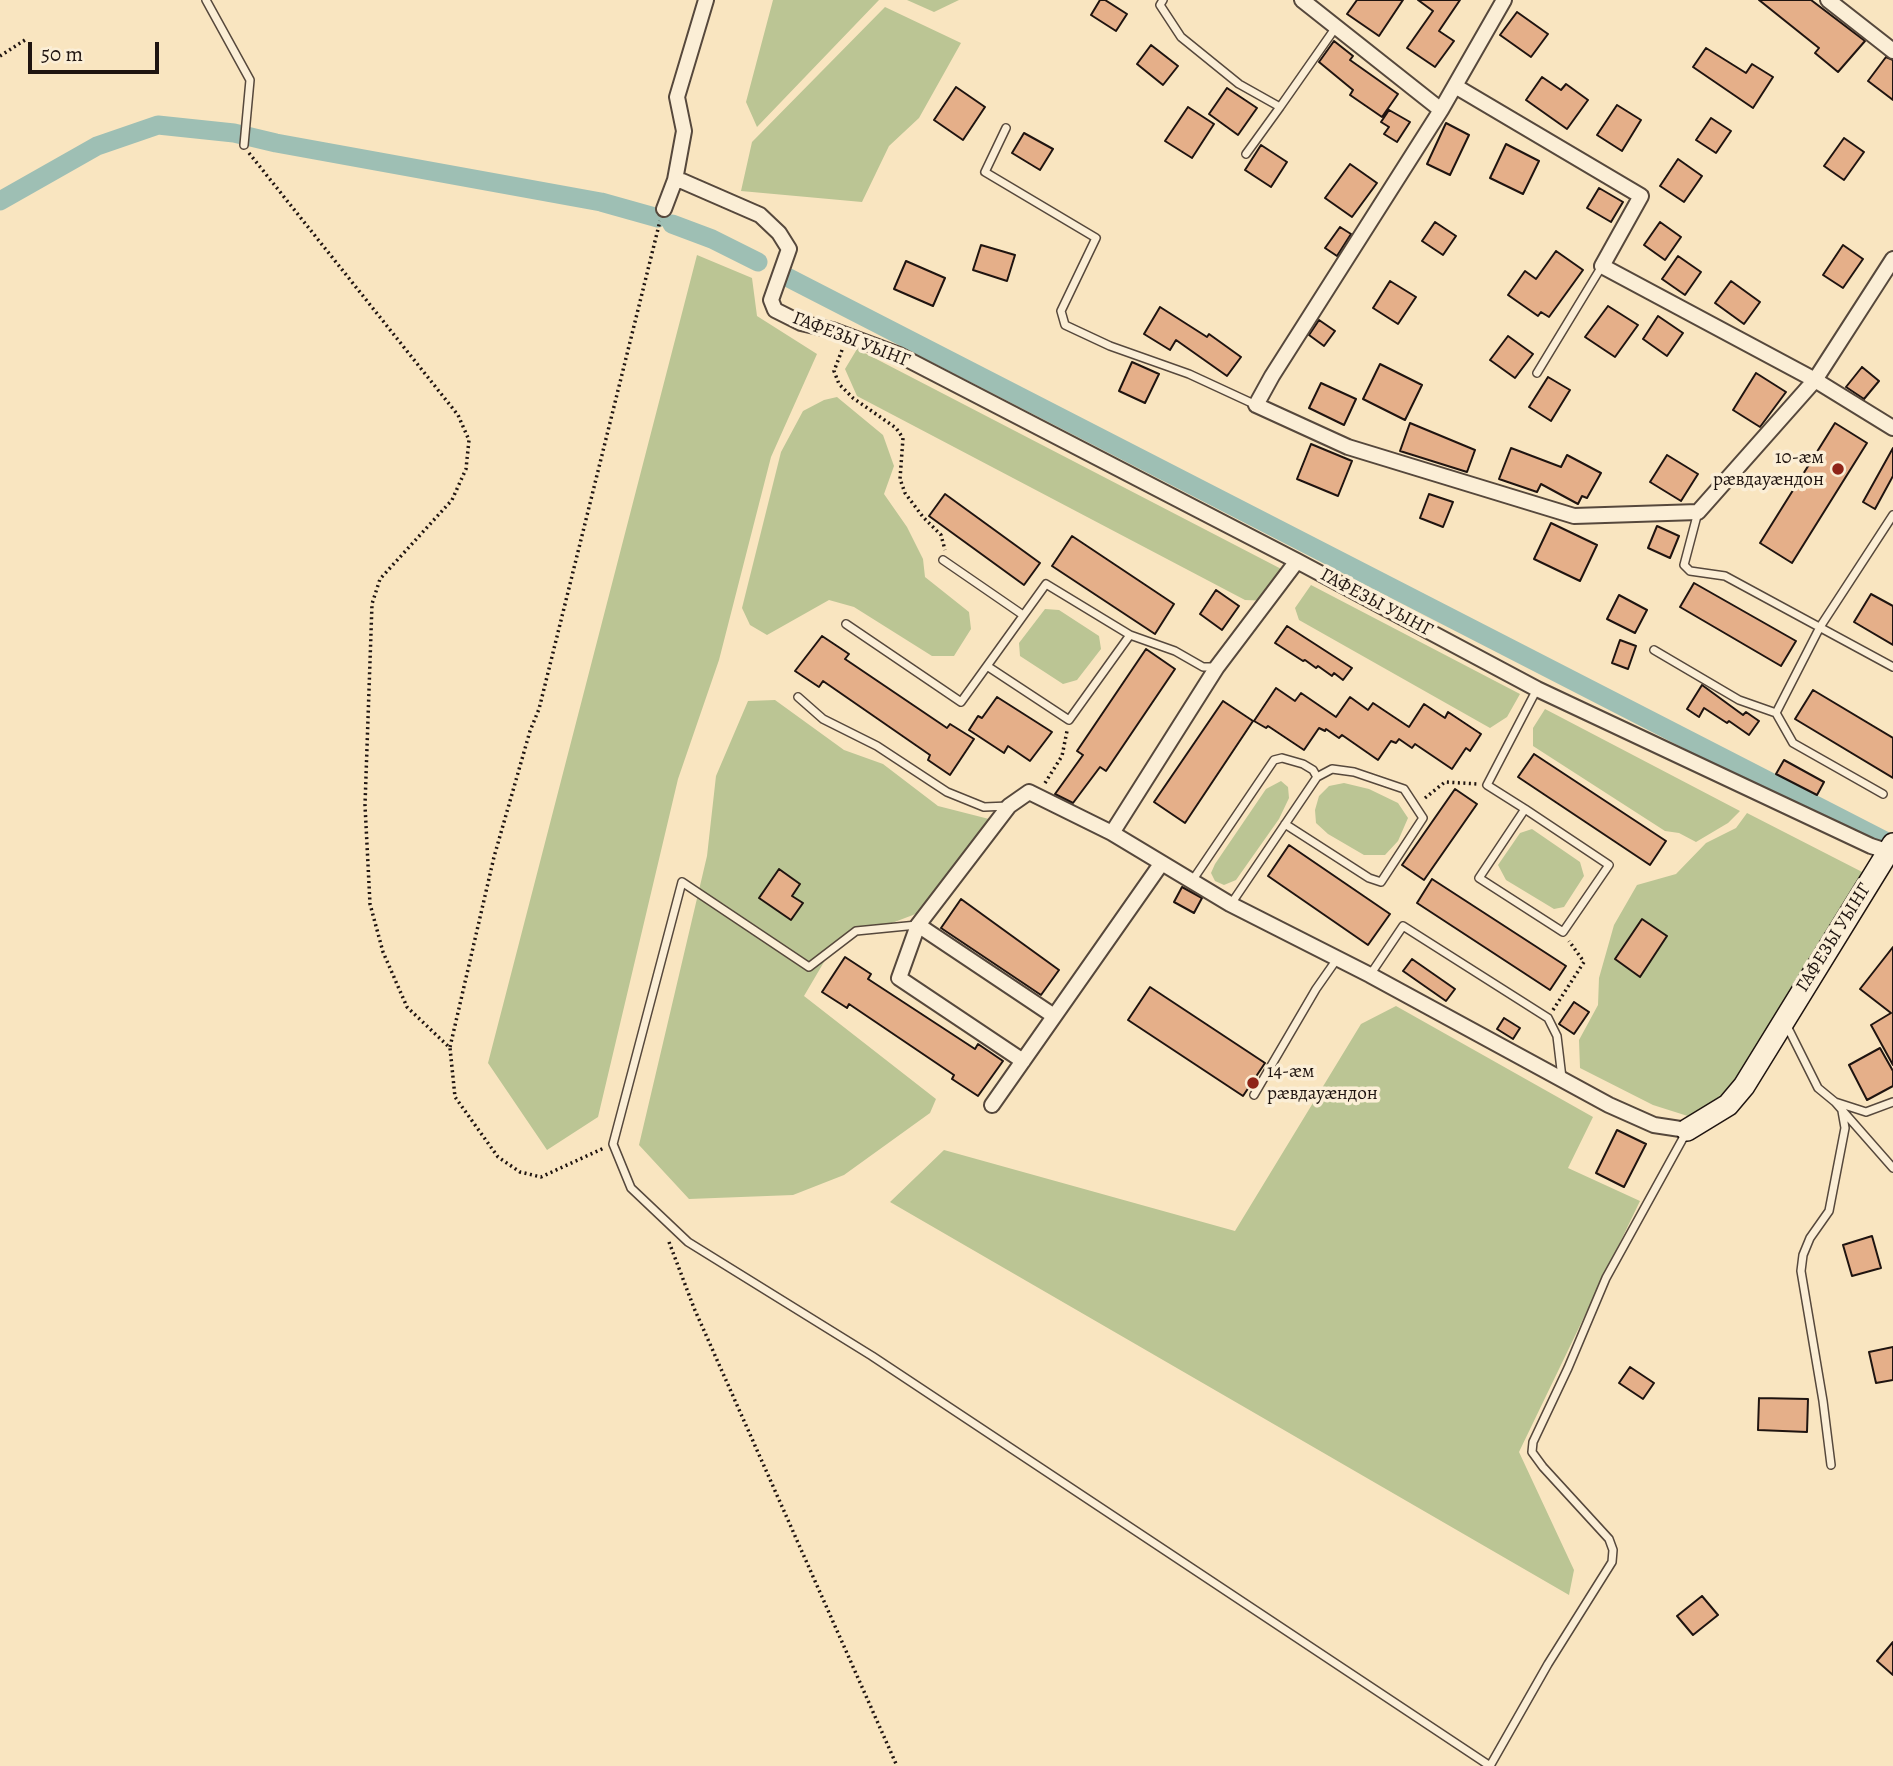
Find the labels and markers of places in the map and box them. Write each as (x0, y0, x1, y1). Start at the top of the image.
place label: 10-æм рӕвдауӕндон (1713, 447, 1824, 491)
marker: 10-æм рӕвдауӕндон (1830, 461, 1846, 477)
place label: 14-æм рӕвдауӕндон (1267, 1061, 1378, 1105)
marker: 14-æм рӕвдауӕндон (1245, 1075, 1261, 1091)

